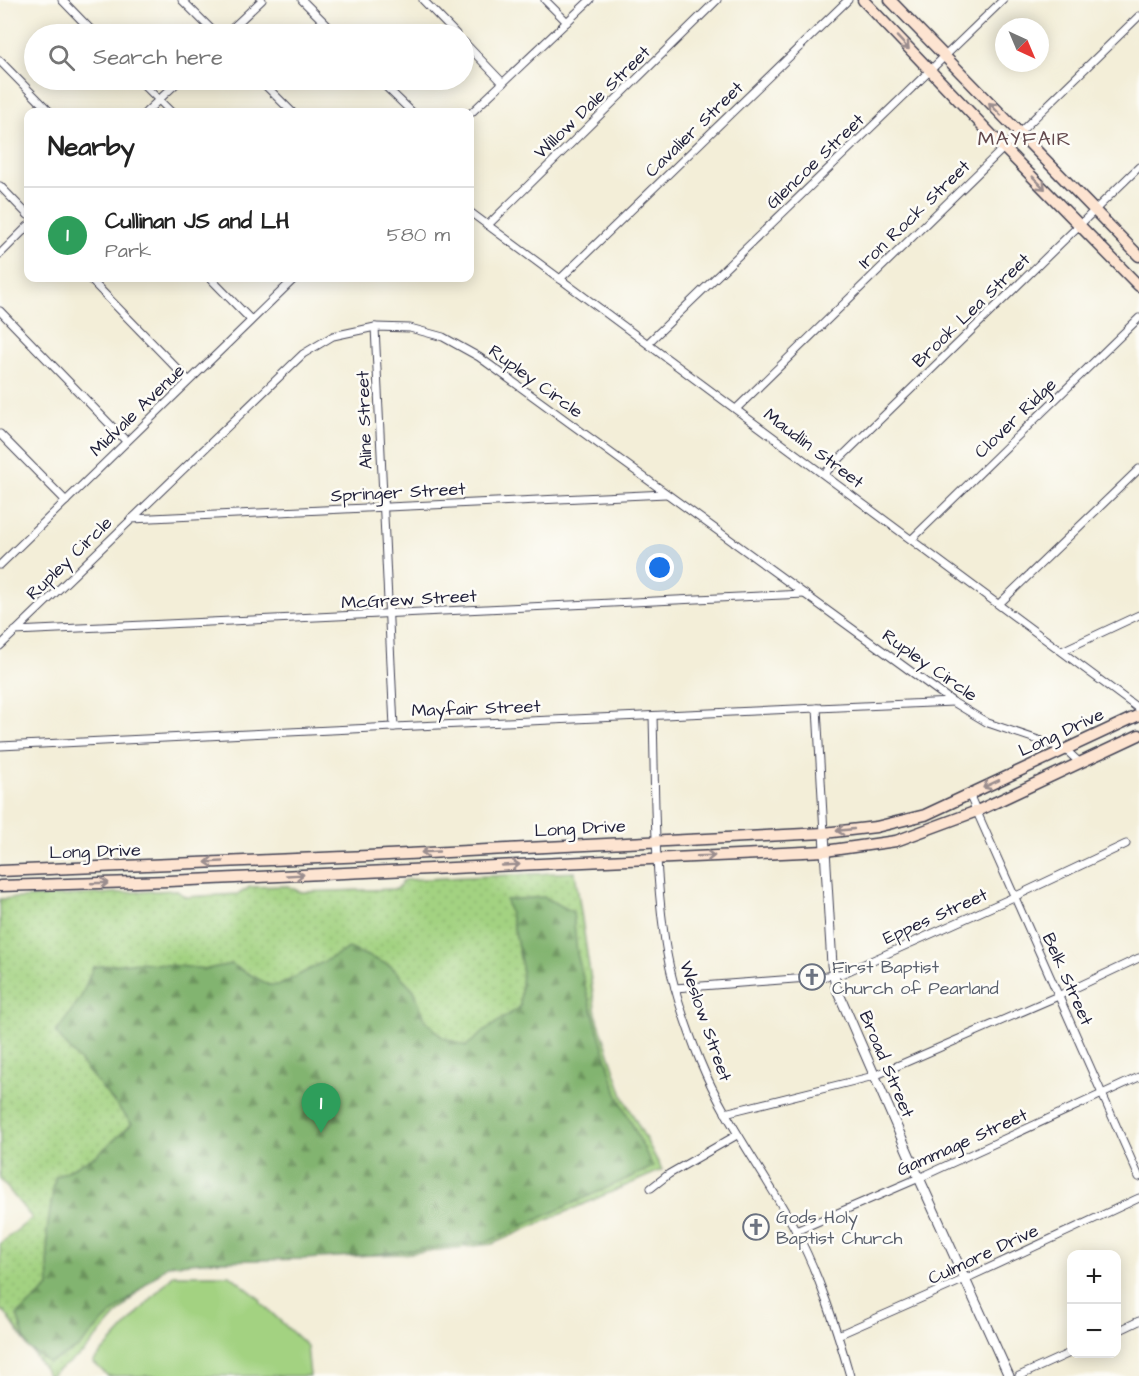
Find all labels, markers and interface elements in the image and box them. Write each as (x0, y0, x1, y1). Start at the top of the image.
north arrow (995, 18, 1049, 72)
search box (24, 24, 474, 90)
one-way arrow (896, 35, 911, 50)
street label: Willow Dale Street (529, 40, 657, 165)
icon: search (45, 41, 78, 74)
text: Search here (93, 42, 223, 73)
street label: Cavalier Street (639, 75, 750, 183)
one-way arrow (988, 101, 1003, 116)
street label: Glencoe Street (761, 107, 871, 215)
district label: MAYFAIR (978, 125, 1072, 153)
text: Nearby (48, 129, 135, 165)
street label: Iron Rock Street (853, 154, 976, 274)
one-way arrow (1031, 176, 1046, 191)
text: Cullinan JS and LH (105, 206, 289, 237)
text: 1 (66, 221, 69, 249)
text: 580 m (387, 221, 450, 249)
text: Park (105, 237, 151, 265)
street label: Brook Lea Street (907, 247, 1036, 373)
street label: Rupley Circle (483, 339, 588, 425)
street label: Midvale Avenue (84, 358, 191, 462)
street label: Aline Street (350, 370, 379, 470)
street label: Clover Ridge (969, 372, 1063, 465)
street label: Maudlin Street (758, 402, 870, 495)
street label: Springer Street (330, 476, 467, 510)
street label: Rupley Circle (21, 511, 119, 607)
your location (645, 553, 674, 582)
street label: McGrew Street (341, 583, 478, 616)
street label: Rupley Circle (877, 623, 983, 708)
street label: Mayfair Street (411, 694, 542, 724)
street label: Long Drive (1014, 702, 1109, 764)
one-way arrow (982, 778, 1000, 790)
street label: Long Drive (534, 814, 627, 844)
one-way arrow (836, 825, 856, 836)
street label: Long Drive (49, 837, 141, 867)
one-way arrow (420, 847, 440, 858)
one-way arrow (695, 850, 715, 861)
one-way arrow (205, 857, 225, 868)
one-way arrow (501, 859, 521, 870)
one-way arrow (285, 869, 305, 880)
one-way arrow (90, 877, 110, 889)
street label: Eppes Street (879, 882, 992, 951)
street label: Belk Street (1036, 929, 1099, 1030)
place label: First Baptist Church of Pearland (832, 955, 999, 1001)
street label: Weslow Street (673, 958, 738, 1085)
church icon: First Baptist Church of Pearland (797, 962, 827, 992)
street label: Broad Street (853, 1007, 921, 1122)
pin: 1 (302, 1084, 340, 1133)
street label: Gammage Street (893, 1102, 1033, 1183)
place label: Gods Holy Baptist Church (776, 1205, 903, 1251)
church icon: Gods Holy Baptist Church (741, 1212, 771, 1242)
street label: Culmore Drive (924, 1218, 1043, 1291)
map controls (1067, 1250, 1121, 1358)
button: + (1067, 1250, 1121, 1304)
button: − (1067, 1304, 1121, 1358)

